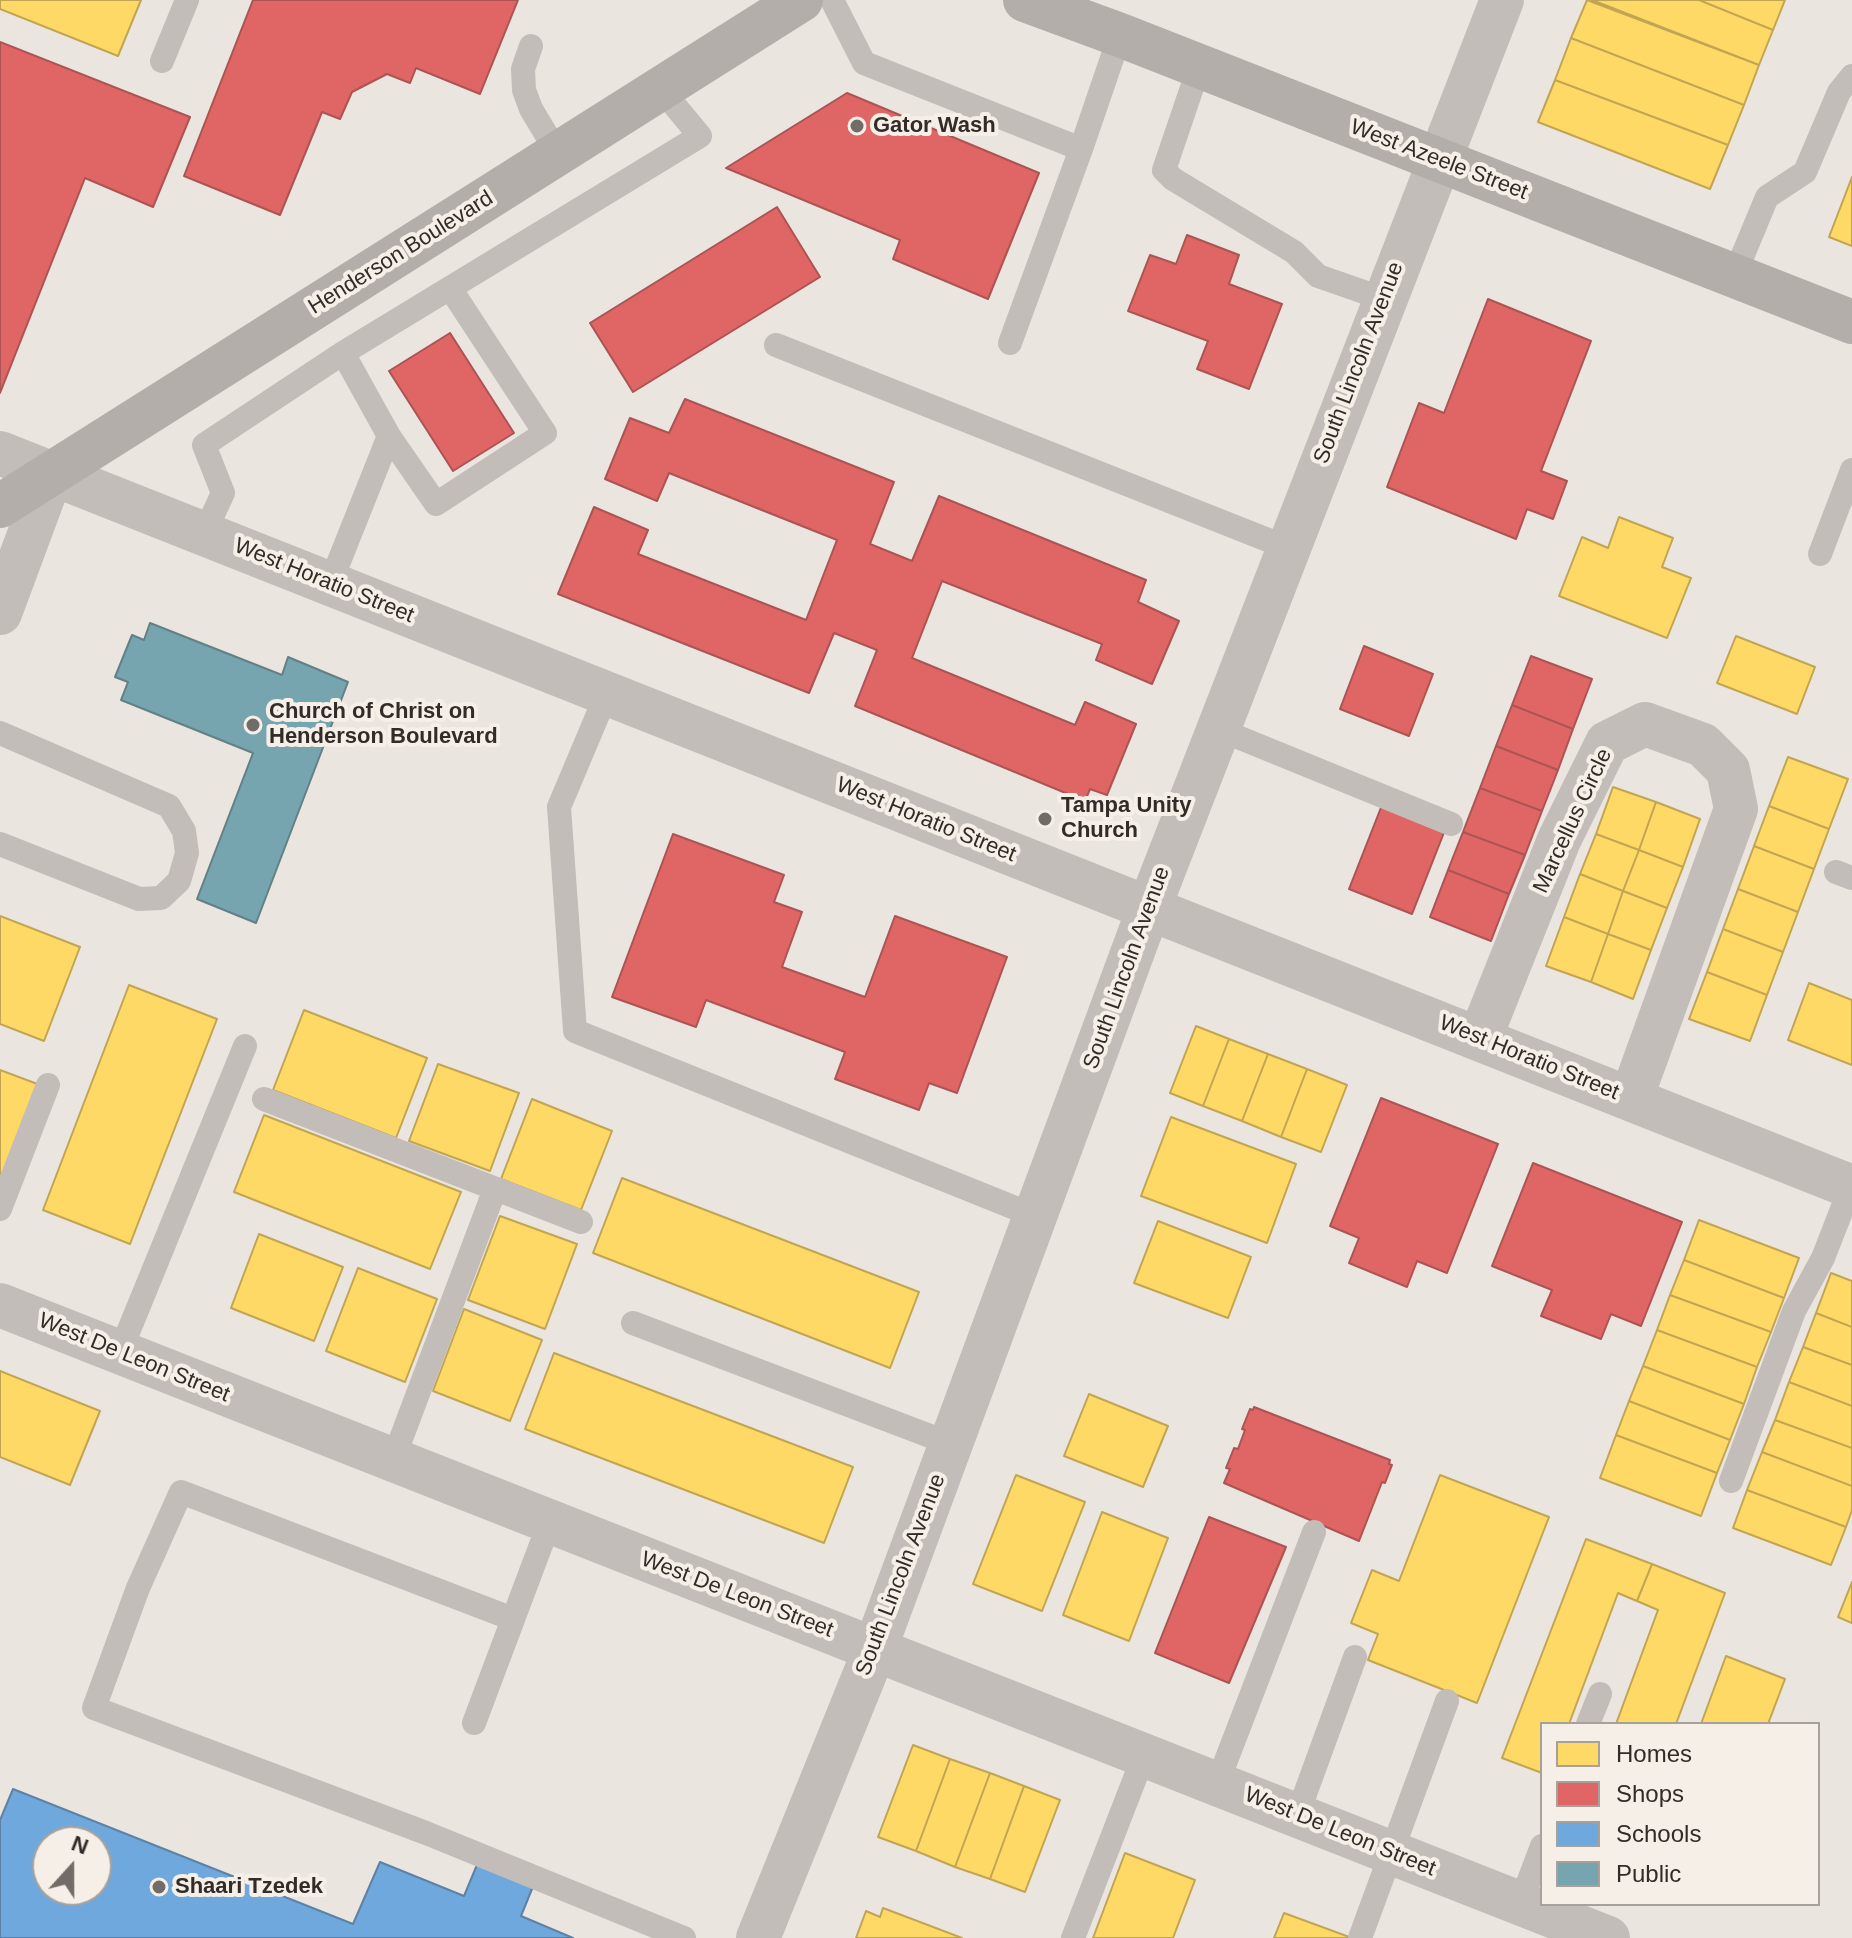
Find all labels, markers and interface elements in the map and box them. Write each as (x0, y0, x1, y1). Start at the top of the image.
place label: Gator Wash (873, 113, 996, 139)
street label: West Azeele Street (1347, 114, 1531, 206)
marker: Gator Wash (848, 117, 866, 135)
street label: Henderson Boulevard (304, 185, 498, 321)
street label: South Lincoln Avenue (1308, 259, 1410, 467)
street label: West Horatio Street (230, 533, 418, 629)
place label: Church of Christ on Henderson Boulevard (269, 699, 498, 750)
marker: Church of Christ on Henderson Boulevard (244, 716, 262, 734)
street label: Marcellus Circle (1528, 745, 1618, 897)
street label: West Horatio Street (832, 772, 1020, 868)
place label: Tampa Unity Church (1061, 793, 1191, 844)
marker: Tampa Unity Church (1036, 810, 1054, 828)
street label: South Lincoln Avenue (1078, 863, 1176, 1073)
street label: West Horatio Street (1435, 1010, 1623, 1106)
street label: West De Leon Street (35, 1308, 233, 1408)
street label: South Lincoln Avenue (850, 1471, 952, 1679)
street label: West De Leon Street (637, 1546, 837, 1644)
legend (1540, 1722, 1820, 1906)
text: Homes (1616, 1740, 1692, 1767)
text: Shops (1616, 1780, 1684, 1807)
street label: West De Leon Street (1241, 1782, 1439, 1882)
text: Schools (1616, 1820, 1701, 1847)
north arrow (32, 1826, 112, 1906)
text: N (68, 1830, 92, 1860)
text: Public (1616, 1860, 1681, 1887)
place label: Shaari Tzedek (175, 1874, 323, 1900)
marker: Shaari Tzedek (150, 1878, 168, 1896)

